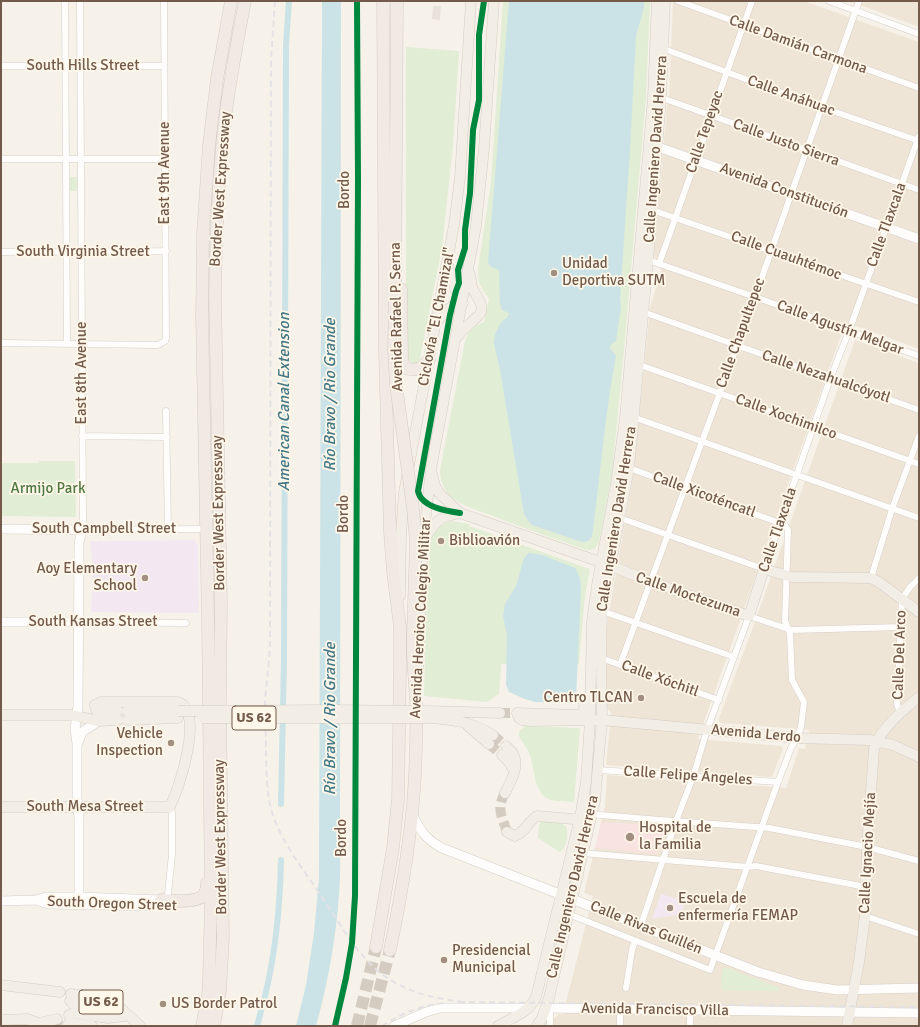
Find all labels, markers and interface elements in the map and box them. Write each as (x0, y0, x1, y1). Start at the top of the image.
street label: Calle Damián Carmona (726, 12, 870, 78)
street label: Calle Ingeniero David Herrera (640, 55, 672, 243)
street label: South Hills Street (27, 57, 139, 75)
street label: Calle Anáhuac (745, 72, 837, 120)
street label: Calle Tepeyac (682, 88, 728, 176)
street label: Border West Expressway (207, 111, 235, 267)
street label: Calle Justo Sierra (730, 115, 842, 171)
street label: East 9th Avenue (156, 122, 174, 224)
street label: Avenida Constitución (717, 159, 851, 223)
street label: Bordo (336, 171, 354, 209)
street label: Calle Tlaxcala (863, 180, 911, 270)
street label: Calle Cuauhtémoc (728, 228, 844, 284)
street label: Avenida Rafael P. Serna (387, 242, 407, 392)
street label: South Virginia Street (16, 243, 150, 261)
street label: Ciclovía "El Chamizal" (415, 246, 459, 388)
place label: Unidad Deportiva SUTM (562, 255, 665, 290)
marker: Unidad Deportiva SUTM (549, 268, 559, 278)
street label: Calle Chapultepec (713, 275, 769, 391)
street label: Calle Agustín Melgar (774, 297, 906, 359)
water label: American Canal Extension (275, 313, 295, 491)
water label: Río Bravo / Rio Grande (321, 318, 341, 472)
street label: East 8th Avenue (73, 322, 91, 424)
street label: Calle Nezahualcóyotl (759, 347, 893, 407)
street label: Calle Xochimilco (733, 390, 839, 444)
street label: Calle Ingeniero David Herrera (593, 425, 641, 613)
street label: Border West Expressway (209, 435, 229, 591)
street label: Calle Xicoténcatl (650, 468, 758, 522)
park label: Armijo Park (11, 480, 85, 498)
street label: Calle Tlaxcala (755, 485, 801, 575)
street label: Bordo (335, 495, 353, 533)
street label: Avenida Heroico Colegio Militar (407, 517, 435, 719)
street label: South Campbell Street (32, 520, 176, 538)
place label: Biblioavión (449, 532, 520, 550)
marker: Biblioavión (436, 536, 446, 546)
place label: Aoy Elementary School (36, 560, 137, 595)
street label: Calle Moctezuma (633, 569, 743, 621)
marker: Aoy Elementary School (140, 573, 150, 583)
street label: Calle Del Arco (889, 610, 911, 700)
street label: South Kansas Street (29, 613, 157, 631)
water label: Río Bravo / Rio Grande (321, 642, 341, 796)
street label: Calle Xóchitl (619, 657, 701, 701)
place label: Centro TLCAN (544, 689, 633, 707)
marker: Centro TLCAN (636, 693, 646, 703)
road number: US 62 (232, 706, 276, 730)
street label: Avenida Lerdo (710, 721, 802, 747)
place label: Vehicle Inspection (96, 725, 163, 760)
marker: Vehicle Inspection (166, 738, 176, 748)
street label: Border West Expressway (211, 759, 231, 915)
street label: Calle Felipe Ángeles (623, 763, 753, 789)
street label: Calle Ignacio Mejía (856, 792, 880, 914)
street label: Calle Ingeniero David Herrera (543, 793, 603, 981)
street label: South Mesa Street (26, 798, 144, 816)
street label: Bordo (333, 819, 351, 857)
place label: Hospital de la Familia (639, 819, 711, 854)
marker: Hospital de la Familia (624, 831, 636, 843)
place label: Escuela de enfermería FEMAP (678, 890, 798, 925)
street label: South Oregon Street (47, 893, 177, 915)
street label: Calle Rivas Guillén (587, 897, 705, 959)
marker: Escuela de enfermería FEMAP (665, 903, 675, 913)
place label: Presidencial Municipal (452, 942, 531, 977)
marker: Presidencial Municipal (439, 955, 449, 965)
road number: US 62 (79, 990, 123, 1014)
place label: US Border Patrol (171, 995, 278, 1013)
marker: US Border Patrol (158, 999, 168, 1009)
street label: Avenida Francisco Villa (581, 1000, 729, 1020)

